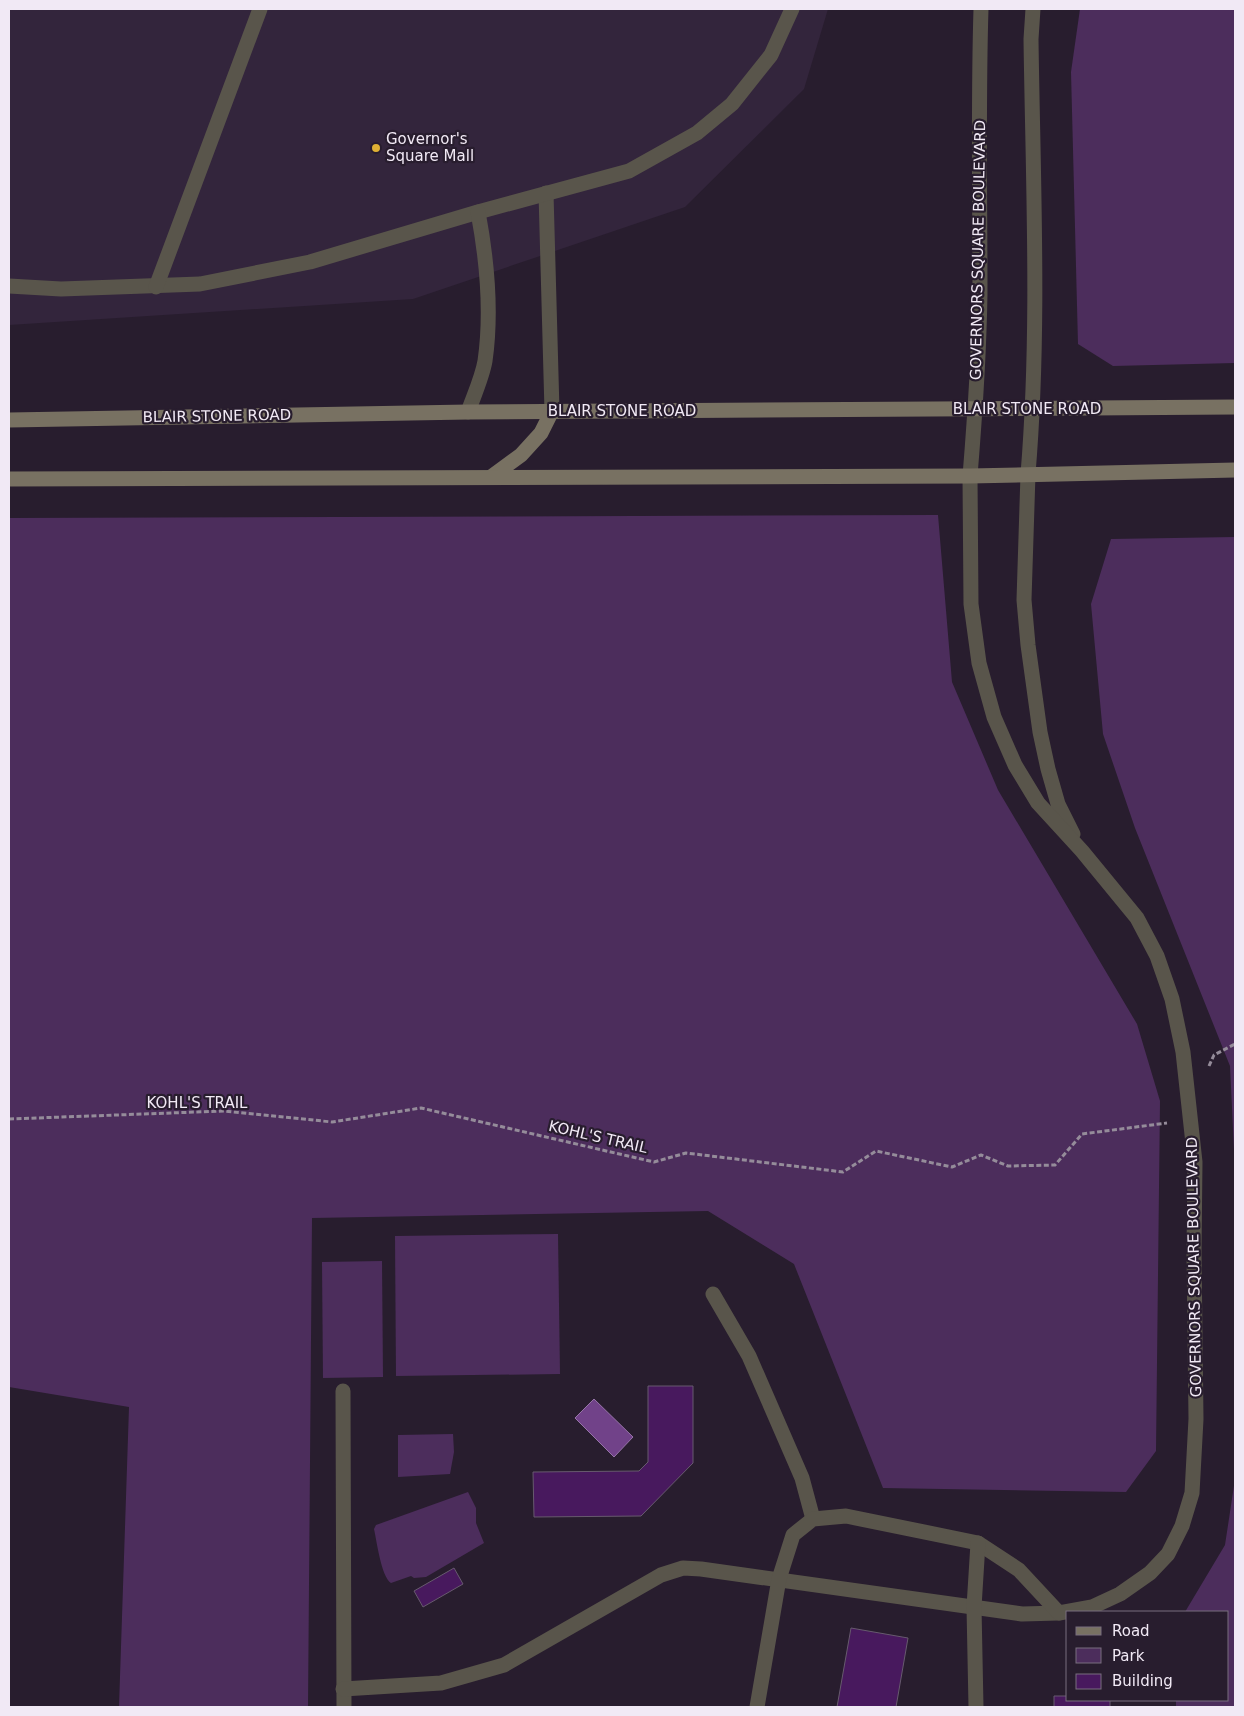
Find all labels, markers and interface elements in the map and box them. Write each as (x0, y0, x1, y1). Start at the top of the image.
street label: GOVERNORS SQUARE BOULEVARD (967, 120, 989, 380)
place label: Governor's Square Mall (386, 130, 474, 165)
marker: Governor's Square Mall (370, 142, 382, 154)
street label: BLAIR STONE ROAD (953, 400, 1101, 418)
street label: BLAIR STONE ROAD (548, 402, 696, 420)
street label: BLAIR STONE ROAD (143, 406, 291, 426)
street label: KOHL'S TRAIL (147, 1094, 248, 1112)
street label: KOHL'S TRAIL (547, 1117, 650, 1157)
street label: GOVERNORS SQUARE BOULEVARD (1183, 1137, 1205, 1397)
legend (1066, 1611, 1229, 1701)
text: Road (1112, 1622, 1150, 1640)
text: Park (1112, 1647, 1145, 1665)
text: Building (1112, 1672, 1173, 1690)

